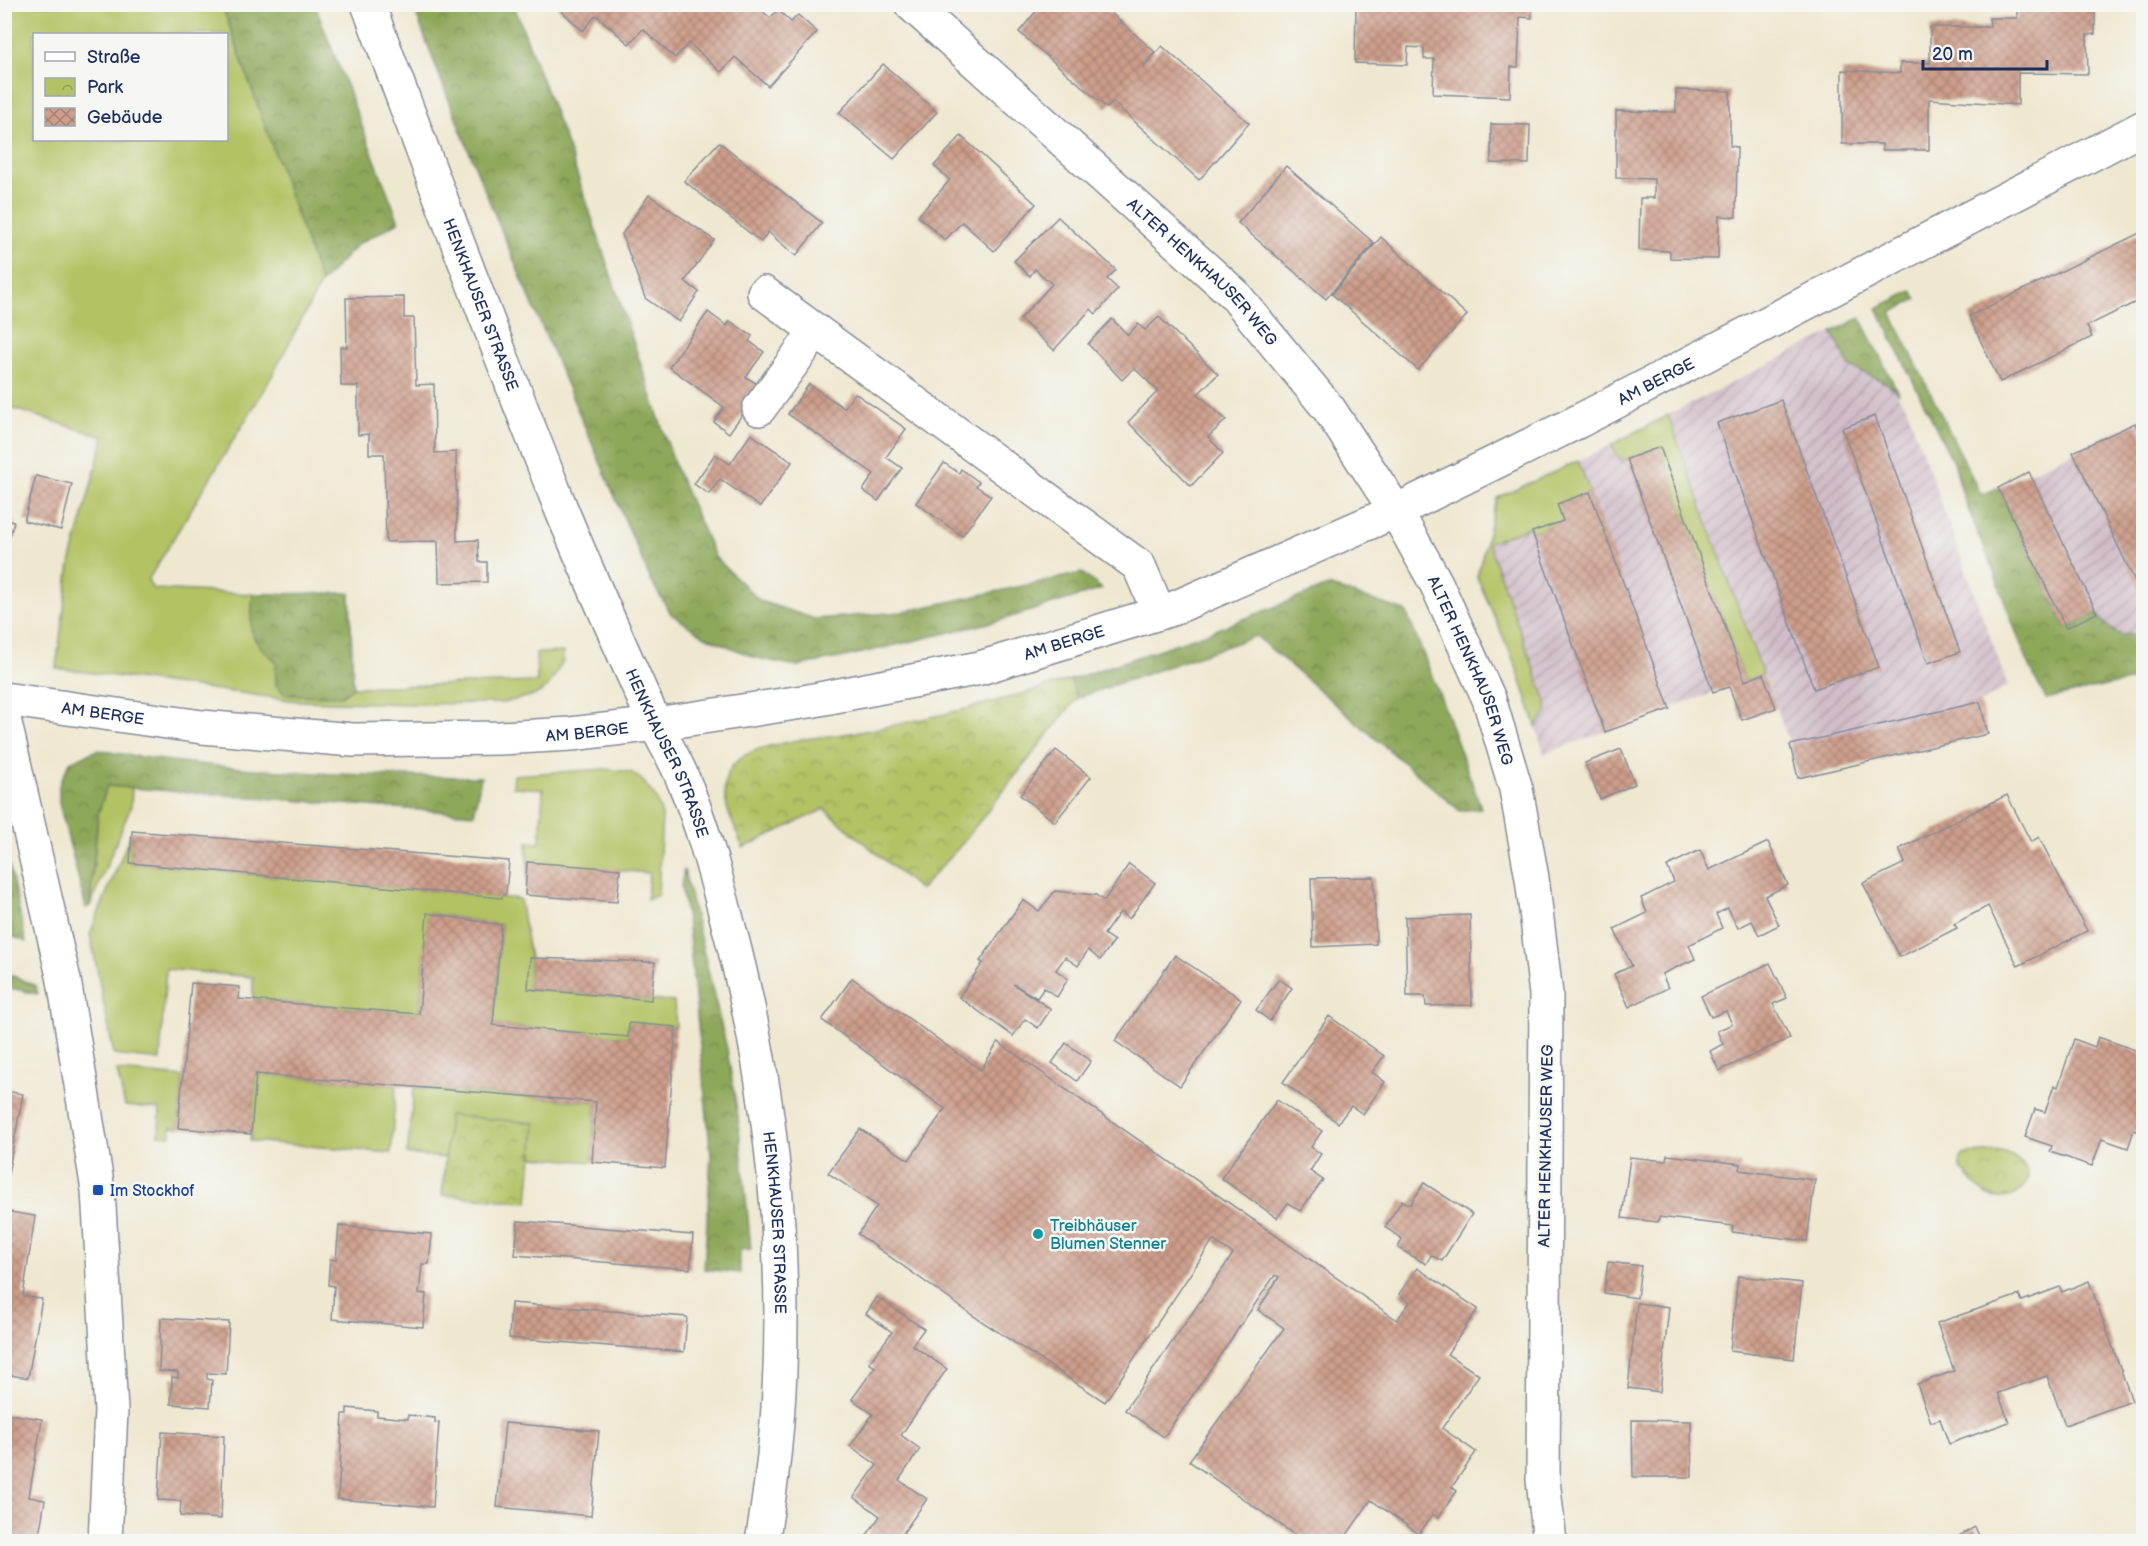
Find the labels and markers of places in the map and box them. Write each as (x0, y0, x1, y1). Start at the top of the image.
place label: Im Stockhof (110, 1182, 195, 1201)
marker: Im Stockhof (91, 1183, 105, 1197)
place label: Treibhäuser Blumen Stenner (1050, 1217, 1166, 1254)
marker: Treibhäuser Blumen Stenner (1031, 1227, 1045, 1241)

